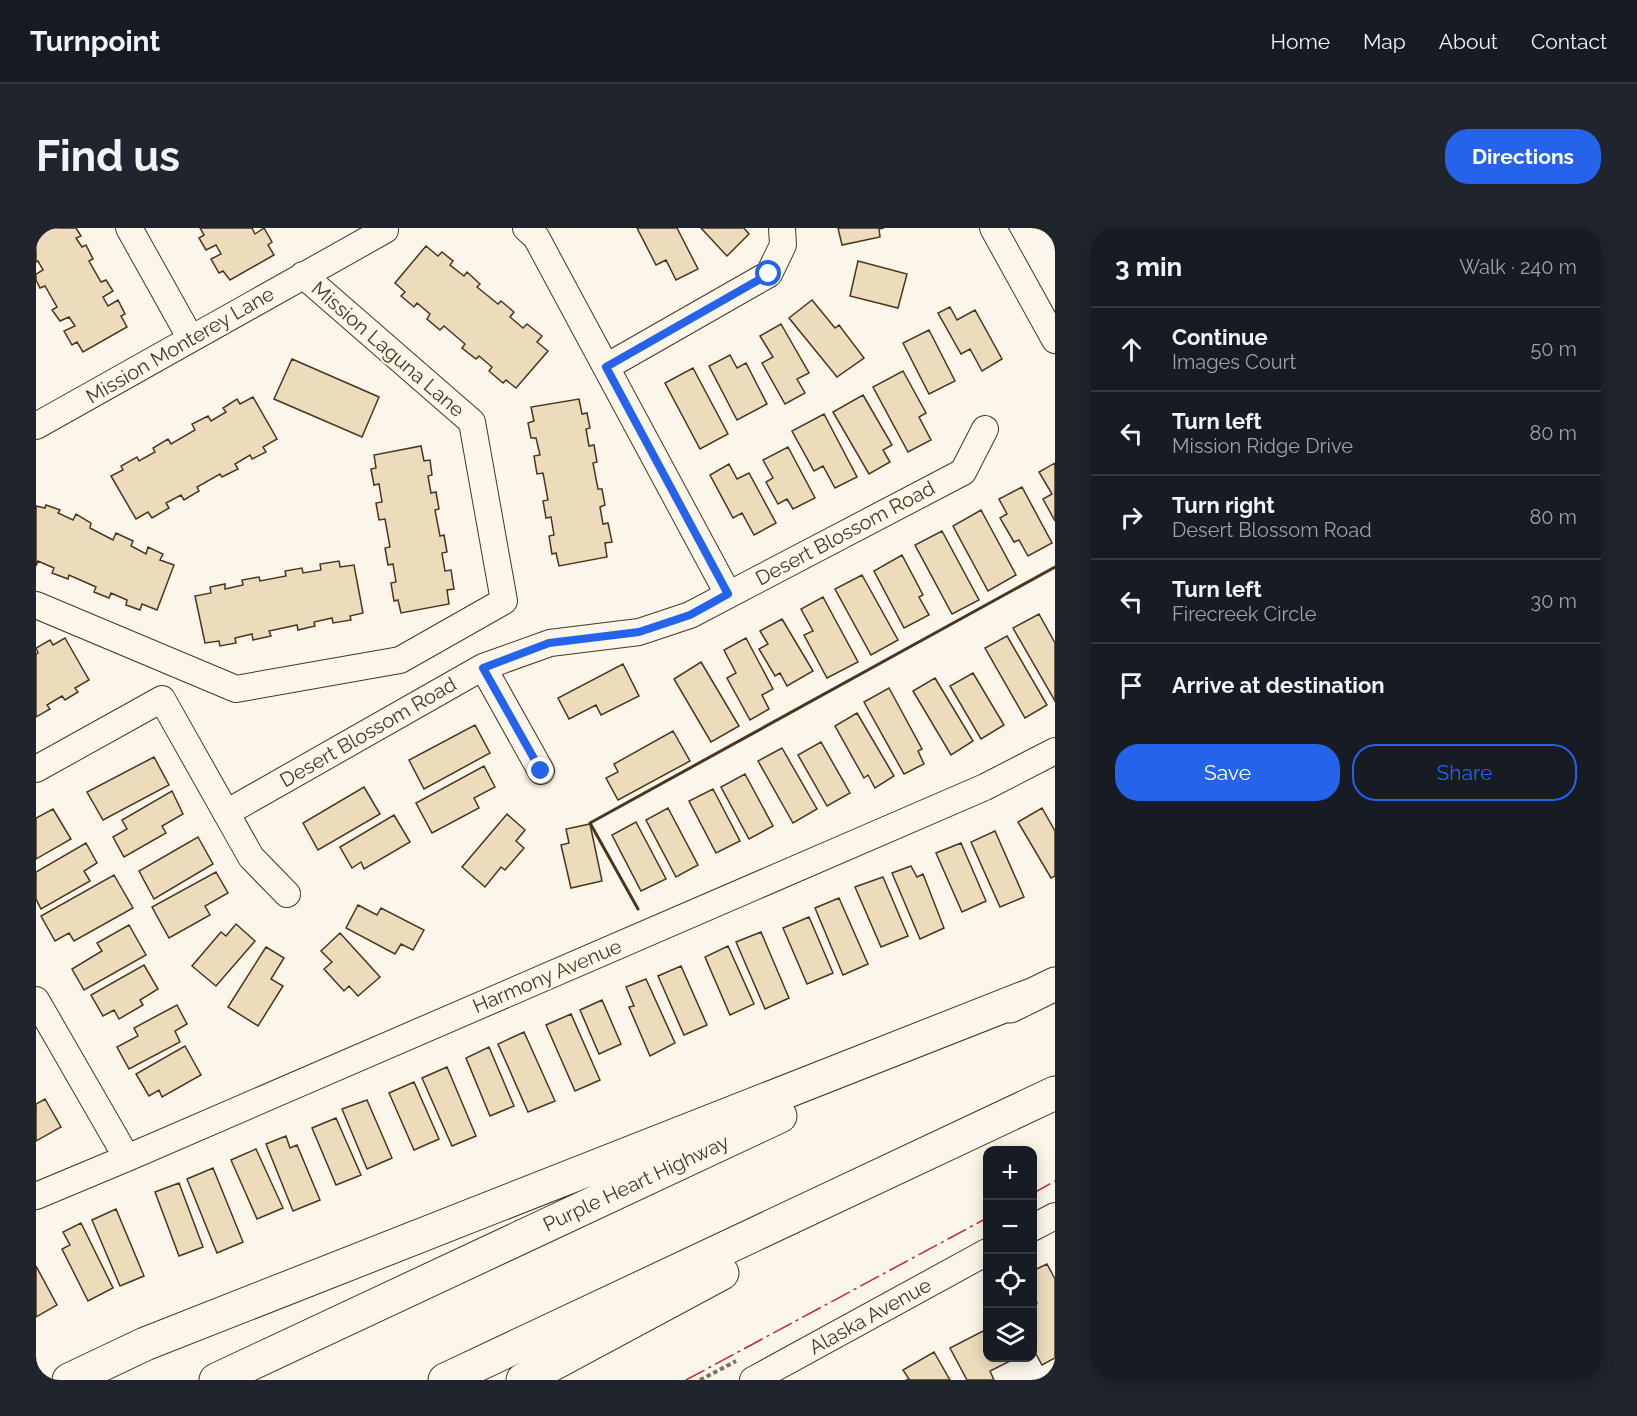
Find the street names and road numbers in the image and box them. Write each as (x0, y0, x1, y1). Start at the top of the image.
street label: Mission Laguna Lane (307, 276, 470, 422)
street label: Mission Monterey Lane (82, 281, 278, 409)
street label: Desert Blossom Road (751, 476, 939, 590)
street label: Desert Blossom Road (276, 672, 460, 792)
street label: Harmony Avenue (469, 934, 625, 1018)
street label: Purple Heart Highway (539, 1129, 733, 1237)
street label: Alaska Avenue (805, 1272, 935, 1359)

